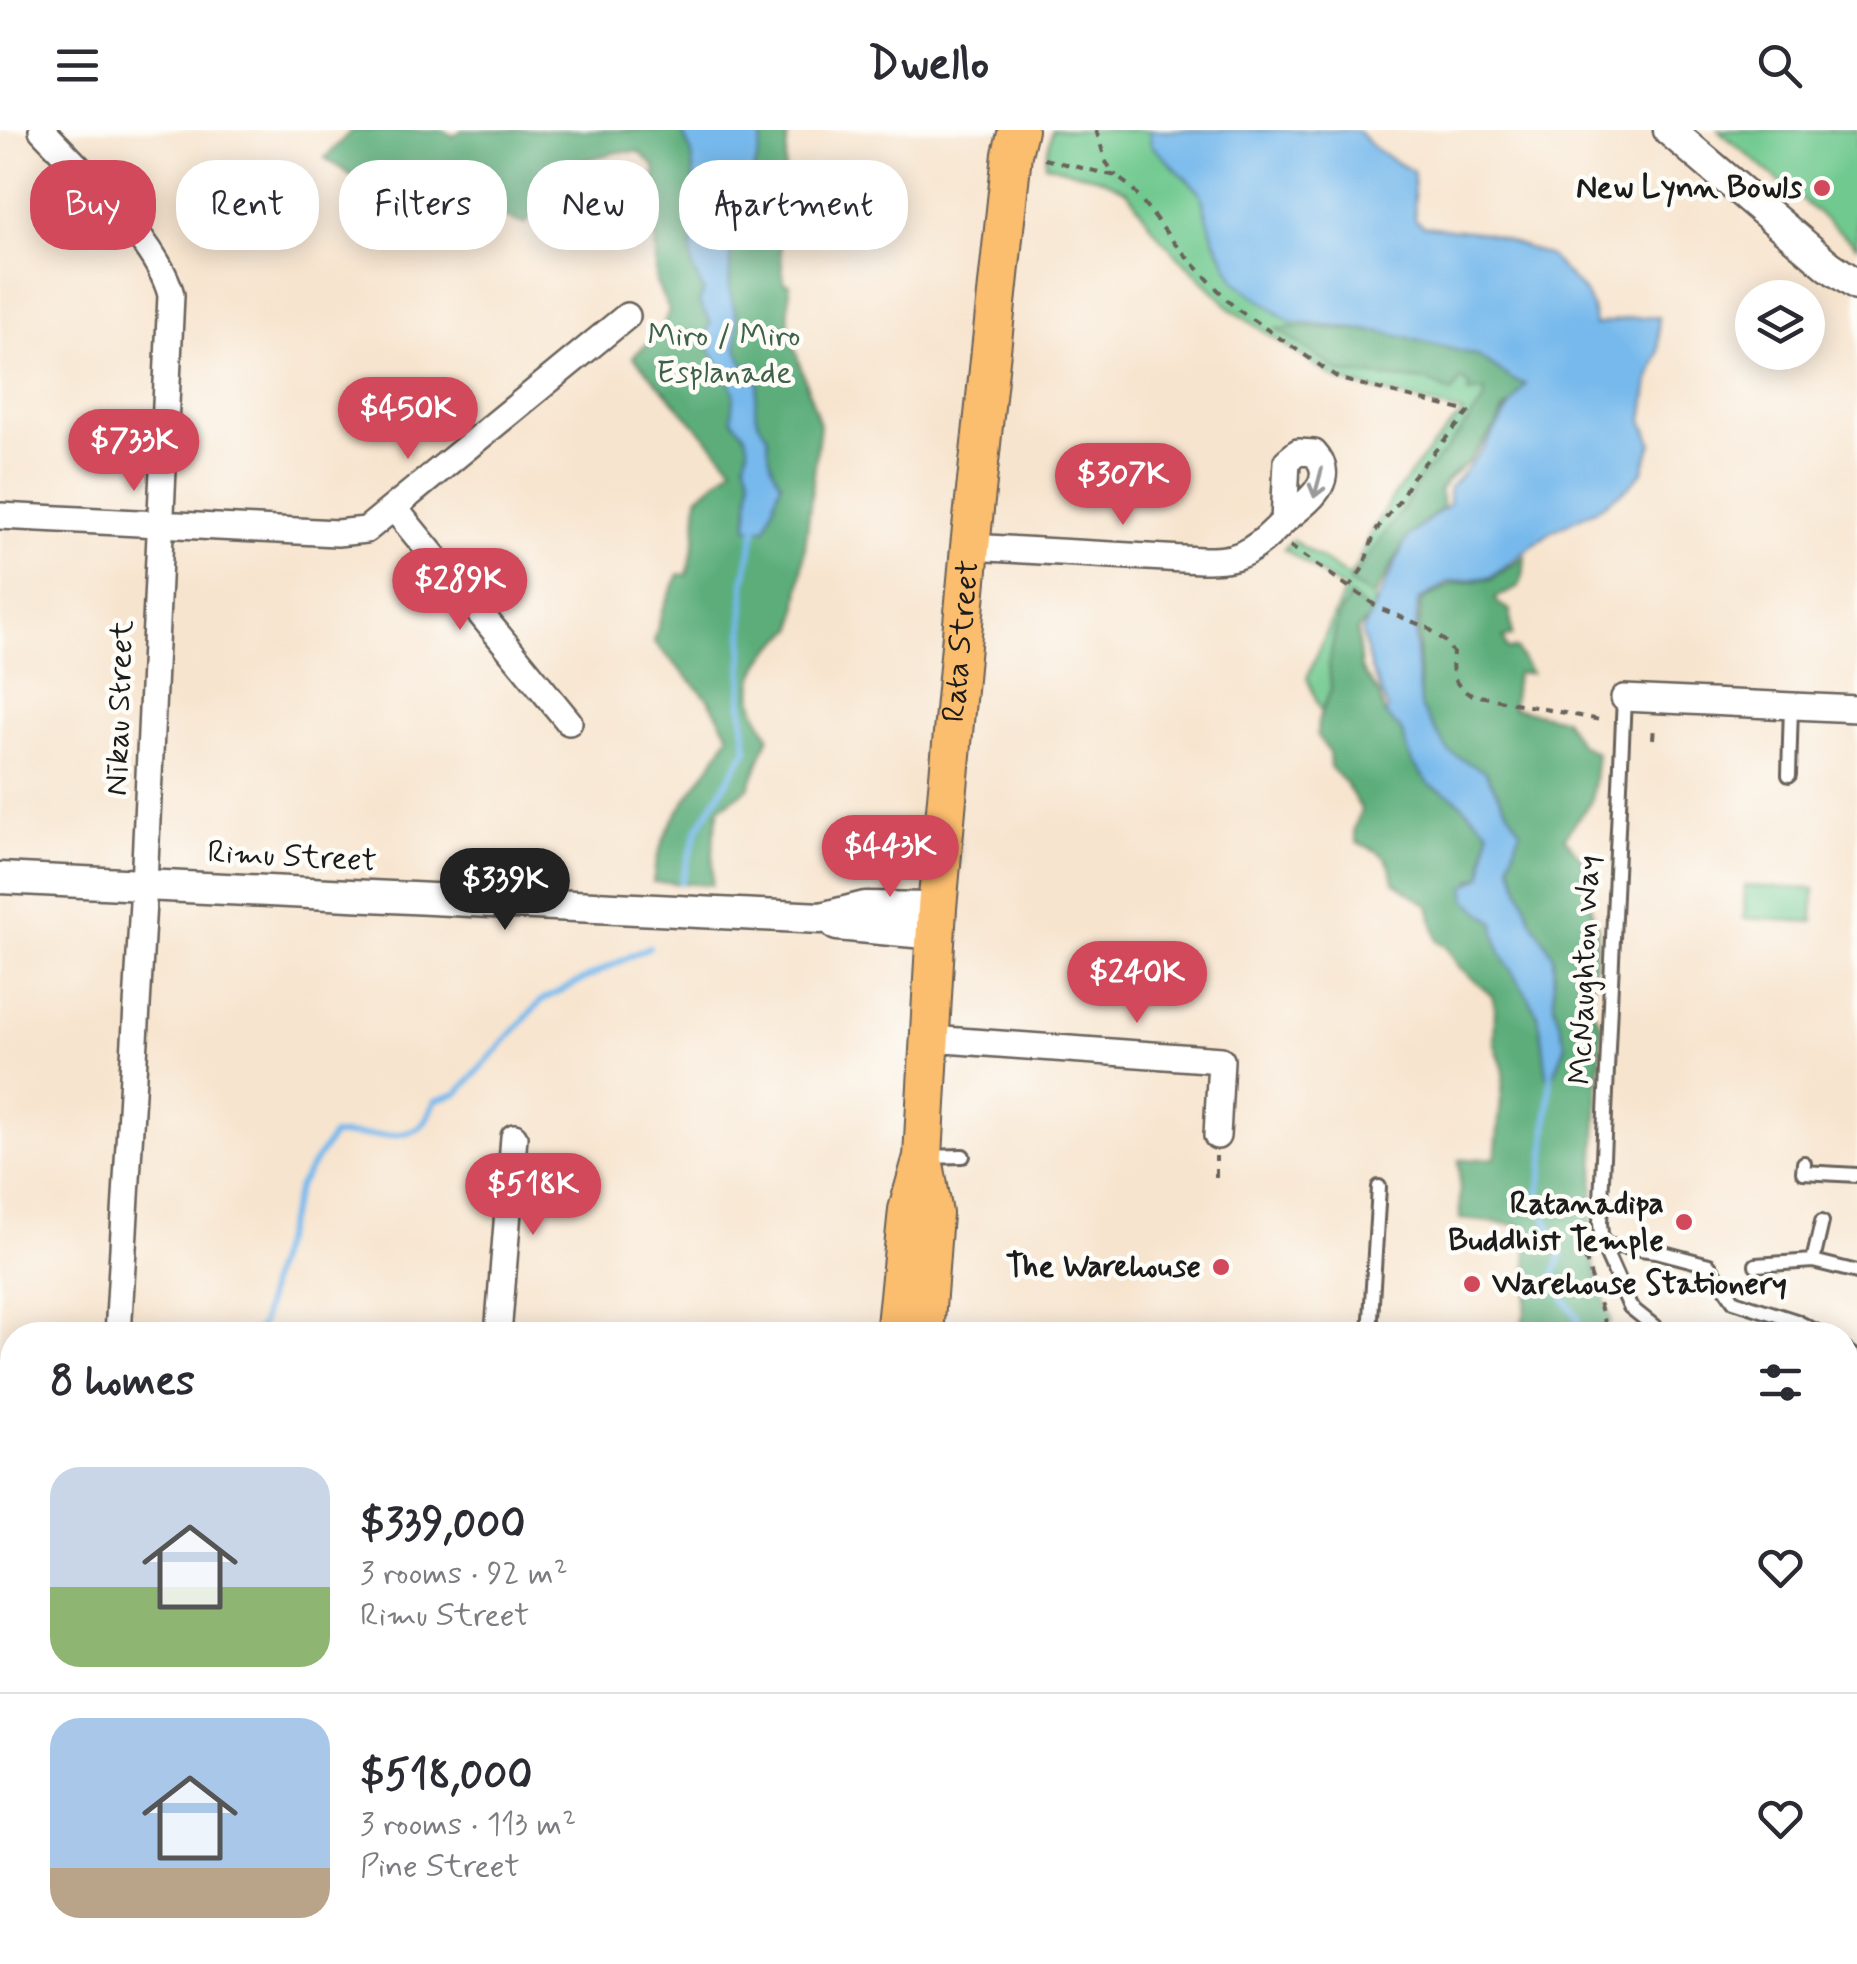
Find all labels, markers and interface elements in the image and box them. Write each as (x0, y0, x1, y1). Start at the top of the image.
text: Dwello (868, 36, 989, 95)
icon: menu (50, 38, 105, 93)
icon: search (1752, 38, 1807, 93)
chip: Buy (30, 160, 156, 250)
chip: Rent (176, 160, 319, 250)
chip: Filters (339, 160, 507, 250)
chip: New (527, 160, 659, 250)
chip: Apartment (679, 160, 908, 250)
place label: New Lynn Bowls (1576, 167, 1803, 209)
marker: New Lynn Bowls (1811, 177, 1833, 199)
map controls (1735, 280, 1825, 370)
button: layers (1735, 280, 1825, 370)
park label: Miro / Miro Esplanade (648, 315, 800, 394)
pin: $450K (338, 377, 478, 462)
text: $450K (360, 388, 456, 430)
pin: $733K (64, 409, 204, 494)
text: $733K (90, 420, 178, 462)
pin: $307K (1053, 443, 1193, 528)
text: $307K (1077, 454, 1169, 496)
one-way arrow (1307, 466, 1326, 498)
pin: $289K (390, 548, 530, 633)
street label: Rata Street (933, 558, 990, 724)
text: $289K (414, 559, 506, 601)
street label: Nīkau Street (96, 619, 144, 797)
pin: $443K (820, 815, 960, 900)
text: $443K (844, 826, 936, 868)
street label: Rimu Street (206, 832, 378, 882)
pin: $339K (435, 848, 575, 933)
street label: McNaughton Way (1560, 855, 1610, 1085)
text: $339K (462, 859, 548, 901)
pin: $240K (1067, 941, 1207, 1026)
text: $240K (1089, 952, 1185, 994)
pin: $518K (463, 1153, 603, 1238)
text: $518K (487, 1164, 579, 1206)
place label: Ratanadipa Buddhist Temple (1448, 1183, 1664, 1262)
marker: Ratanadipa Buddhist Temple (1673, 1211, 1695, 1233)
place label: The Warehouse (1006, 1246, 1201, 1288)
marker: The Warehouse (1210, 1256, 1232, 1278)
place label: Warehouse Stationery (1492, 1263, 1787, 1305)
marker: Warehouse Stationery (1461, 1273, 1483, 1295)
text: 8 homes (50, 1355, 195, 1410)
icon: filters (1753, 1355, 1808, 1410)
text: $339,000 (360, 1498, 525, 1553)
icon: home (130, 1507, 250, 1627)
icon: heart (1753, 1540, 1808, 1595)
text: 3 rooms · 92 m² (360, 1553, 568, 1595)
text: Rimu Street (360, 1595, 529, 1637)
text: $518,000 (360, 1749, 533, 1804)
icon: home (130, 1758, 250, 1878)
icon: heart (1753, 1791, 1808, 1846)
text: 3 rooms · 113 m² (360, 1804, 576, 1846)
text: Pine Street (360, 1846, 520, 1888)

